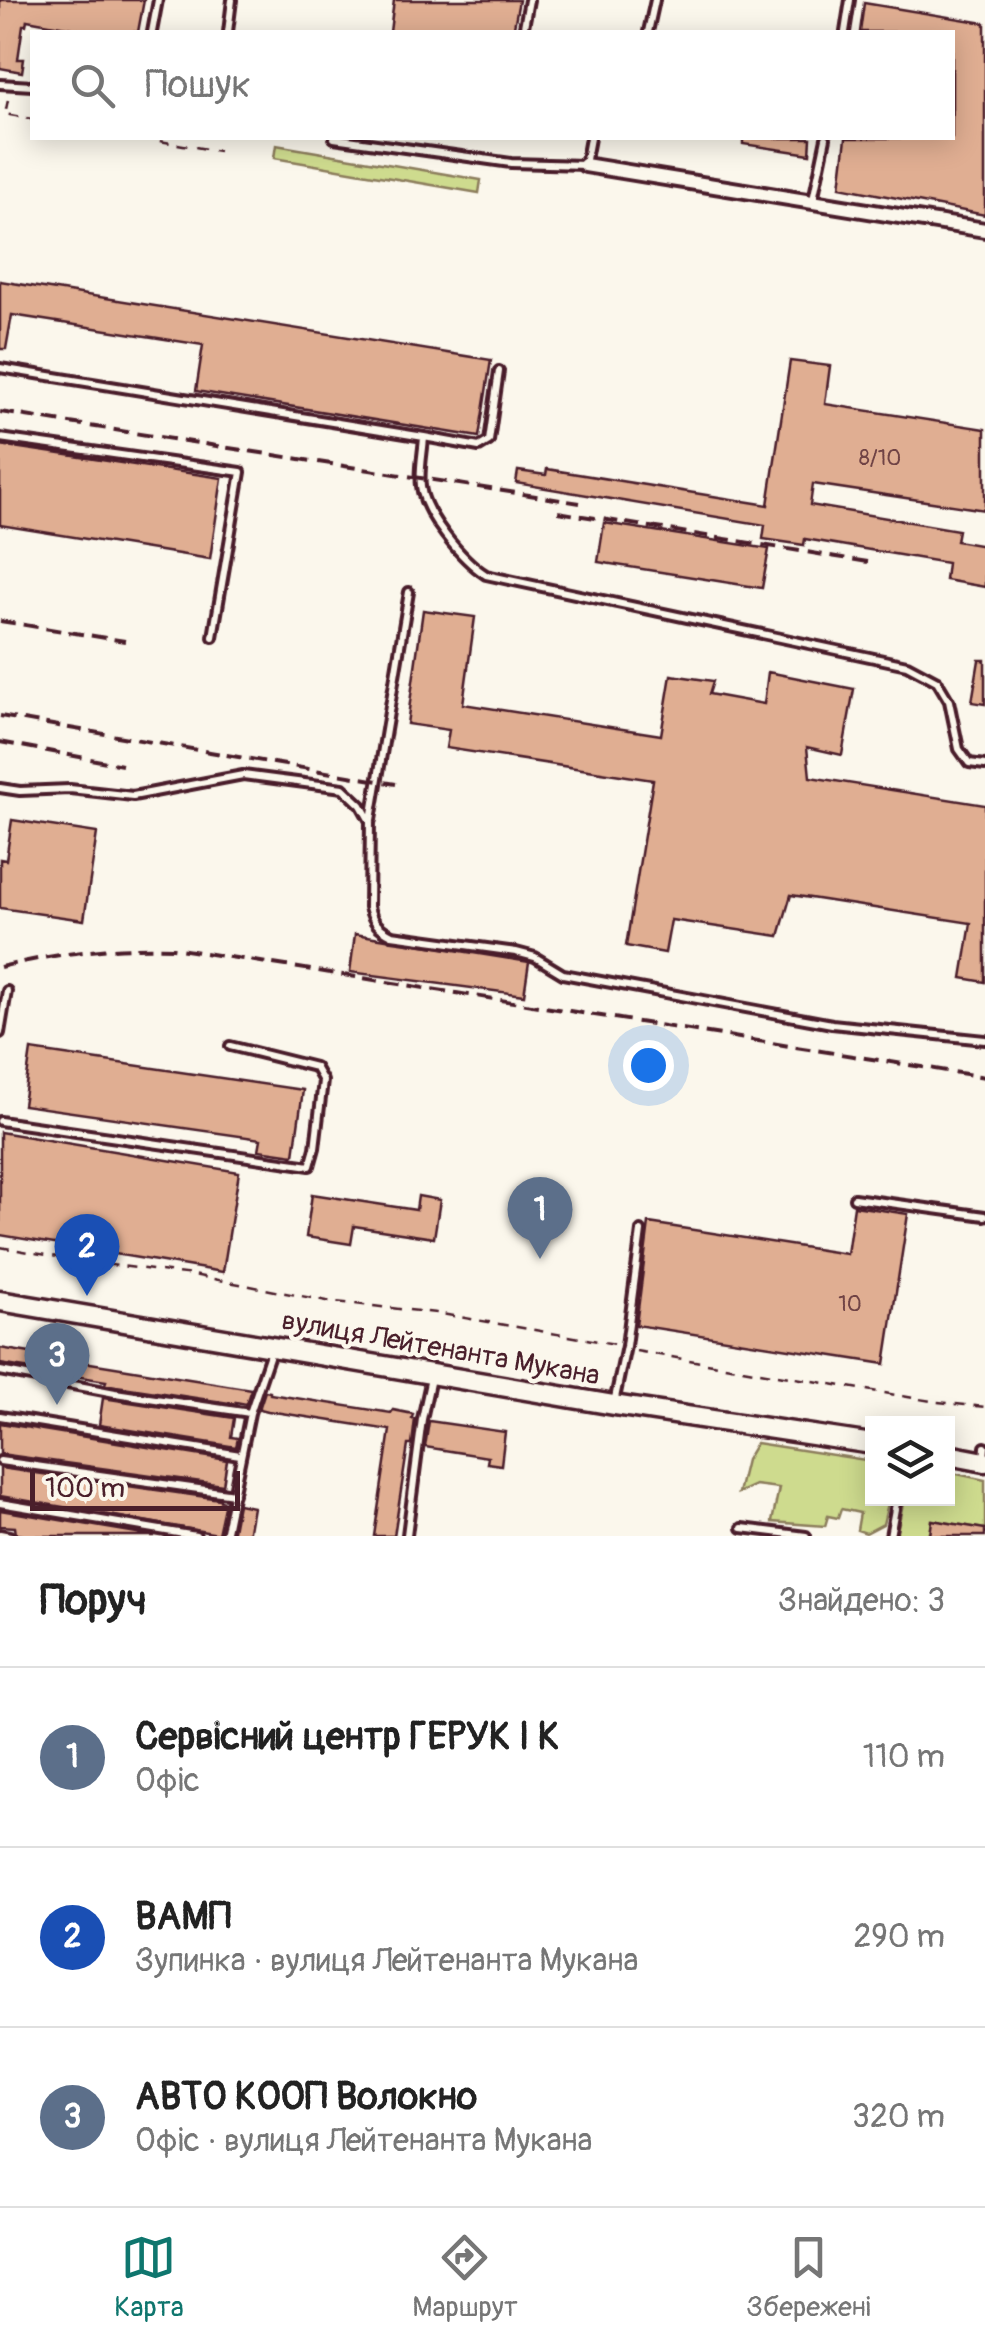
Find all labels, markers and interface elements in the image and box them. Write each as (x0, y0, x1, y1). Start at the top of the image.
search box (30, 30, 955, 140)
icon: search (65, 58, 120, 113)
text: Пошук (145, 61, 251, 109)
house number: 8/10 (859, 444, 901, 472)
your location (623, 1040, 674, 1091)
pin: 1 (508, 1176, 572, 1259)
pin: 2 (54, 1214, 120, 1296)
house number: 10 (838, 1290, 862, 1318)
street label: вулиця Лейтенанта Мукана (279, 1303, 602, 1394)
pin: 3 (24, 1322, 90, 1405)
map controls (865, 1416, 955, 1506)
button: layers (865, 1416, 955, 1506)
scale bar (30, 1466, 240, 1510)
text: 100 m (45, 1471, 125, 1506)
text: Поруч (40, 1575, 147, 1627)
text: Знайдено: 3 (778, 1581, 945, 1621)
text: Сервісний центр ГЕРУК І К (135, 1713, 560, 1761)
text: 1 (66, 1737, 79, 1777)
text: 110 m (863, 1737, 945, 1777)
text: Офіс (135, 1761, 200, 1801)
text: ВАМП (135, 1893, 231, 1941)
text: 2 (64, 1917, 81, 1957)
text: 290 m (853, 1917, 945, 1957)
text: Зупинка · вулиця Лейтенанта Мукана (135, 1941, 638, 1981)
text: АВТО КООП Волокно (135, 2073, 477, 2121)
text: 3 (64, 2097, 81, 2137)
text: 320 m (852, 2097, 945, 2137)
text: Офіс · вулиця Лейтенанта Мукана (135, 2121, 592, 2161)
tab: Карта (114, 2230, 184, 2325)
tab: Маршрут (412, 2230, 518, 2325)
tab: Збережені (746, 2230, 871, 2325)

